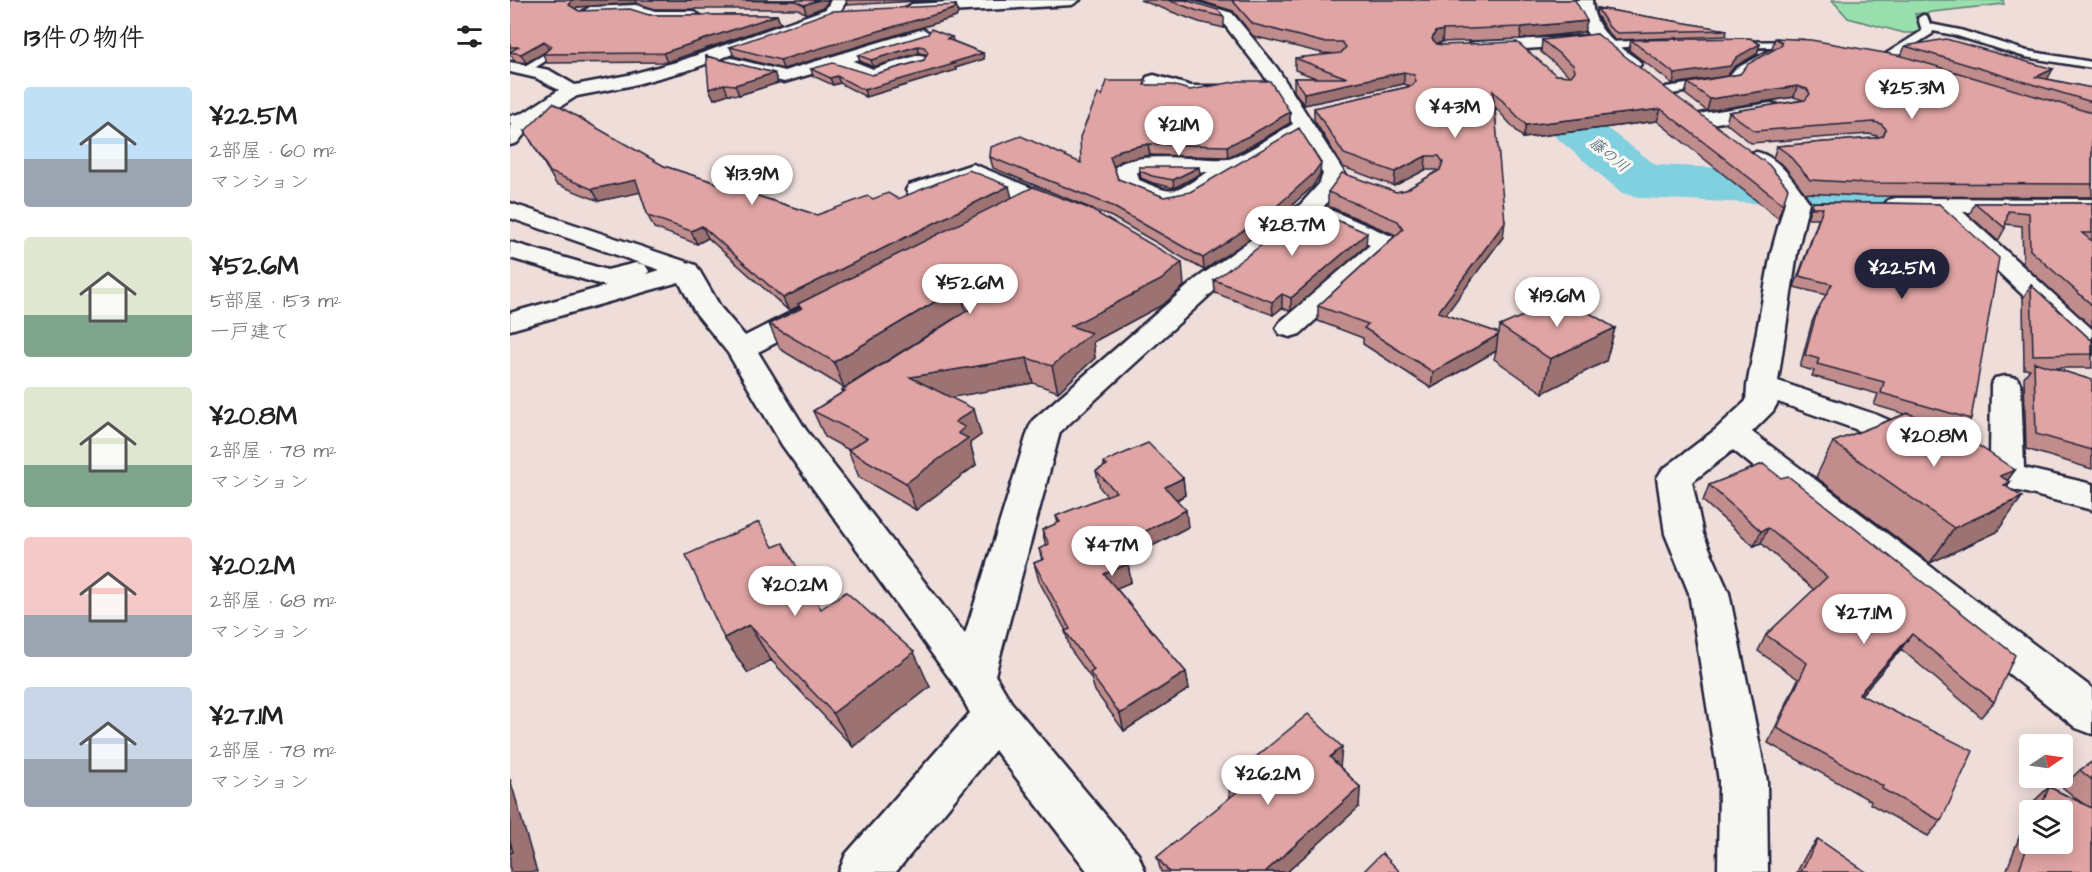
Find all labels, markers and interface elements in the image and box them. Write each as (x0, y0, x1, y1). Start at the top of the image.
text: 13件の物件 (24, 20, 145, 56)
icon: filters (453, 20, 486, 53)
pin: ¥25.3M (1863, 69, 1961, 120)
text: ¥25.3M (1879, 74, 1945, 102)
pin: ¥43M (1419, 88, 1491, 139)
text: ¥43M (1429, 93, 1481, 121)
text: ¥22.5M (210, 98, 297, 134)
pin: ¥21M (1143, 106, 1215, 157)
icon: home (72, 111, 144, 183)
text: ¥21M (1158, 111, 1200, 139)
water label: 藤の川 (1585, 133, 1633, 177)
text: 2部屋 · 60 m² (210, 137, 337, 165)
pin: ¥13.9M (703, 155, 801, 206)
text: ¥13.9M (725, 160, 779, 188)
text: マンション (210, 168, 309, 196)
pin: ¥28.7M (1243, 206, 1341, 257)
text: ¥28.7M (1259, 211, 1325, 239)
text: ¥52.6M (210, 248, 299, 284)
pin: ¥22.5M (1853, 249, 1951, 300)
text: ¥22.5M (1868, 254, 1936, 282)
icon: home (72, 261, 144, 333)
pin: ¥52.6M (921, 264, 1019, 315)
text: ¥52.6M (936, 269, 1004, 297)
pin: ¥19.6M (1508, 277, 1606, 328)
text: ¥19.6M (1529, 282, 1585, 310)
text: 5部屋 · 153 m² (210, 287, 341, 315)
text: 一戸建て (210, 318, 290, 346)
text: ¥20.8M (210, 398, 297, 434)
icon: home (72, 411, 144, 483)
pin: ¥20.8M (1885, 417, 1983, 468)
text: ¥20.8M (1900, 422, 1968, 450)
text: 2部屋 · 78 m² (210, 437, 337, 465)
text: マンション (210, 468, 309, 496)
pin: ¥47M (1076, 526, 1148, 577)
text: ¥47M (1085, 531, 1139, 559)
text: ¥20.2M (210, 548, 295, 584)
icon: home (72, 561, 144, 633)
pin: ¥20.2M (746, 566, 844, 617)
text: ¥20.2M (762, 571, 828, 599)
text: 2部屋 · 68 m² (210, 587, 337, 615)
pin: ¥27.1M (1815, 594, 1913, 645)
text: ¥27.1M (1836, 599, 1892, 627)
text: マンション (210, 618, 309, 646)
text: ¥27.1M (210, 698, 283, 734)
icon: home (72, 711, 144, 783)
north arrow (2019, 734, 2073, 788)
map controls (2019, 734, 2073, 854)
text: 2部屋 · 78 m² (210, 737, 337, 765)
pin: ¥26.2M (1219, 755, 1317, 806)
text: ¥26.2M (1235, 760, 1301, 788)
text: マンション (210, 768, 309, 796)
button: layers (2019, 800, 2073, 854)

